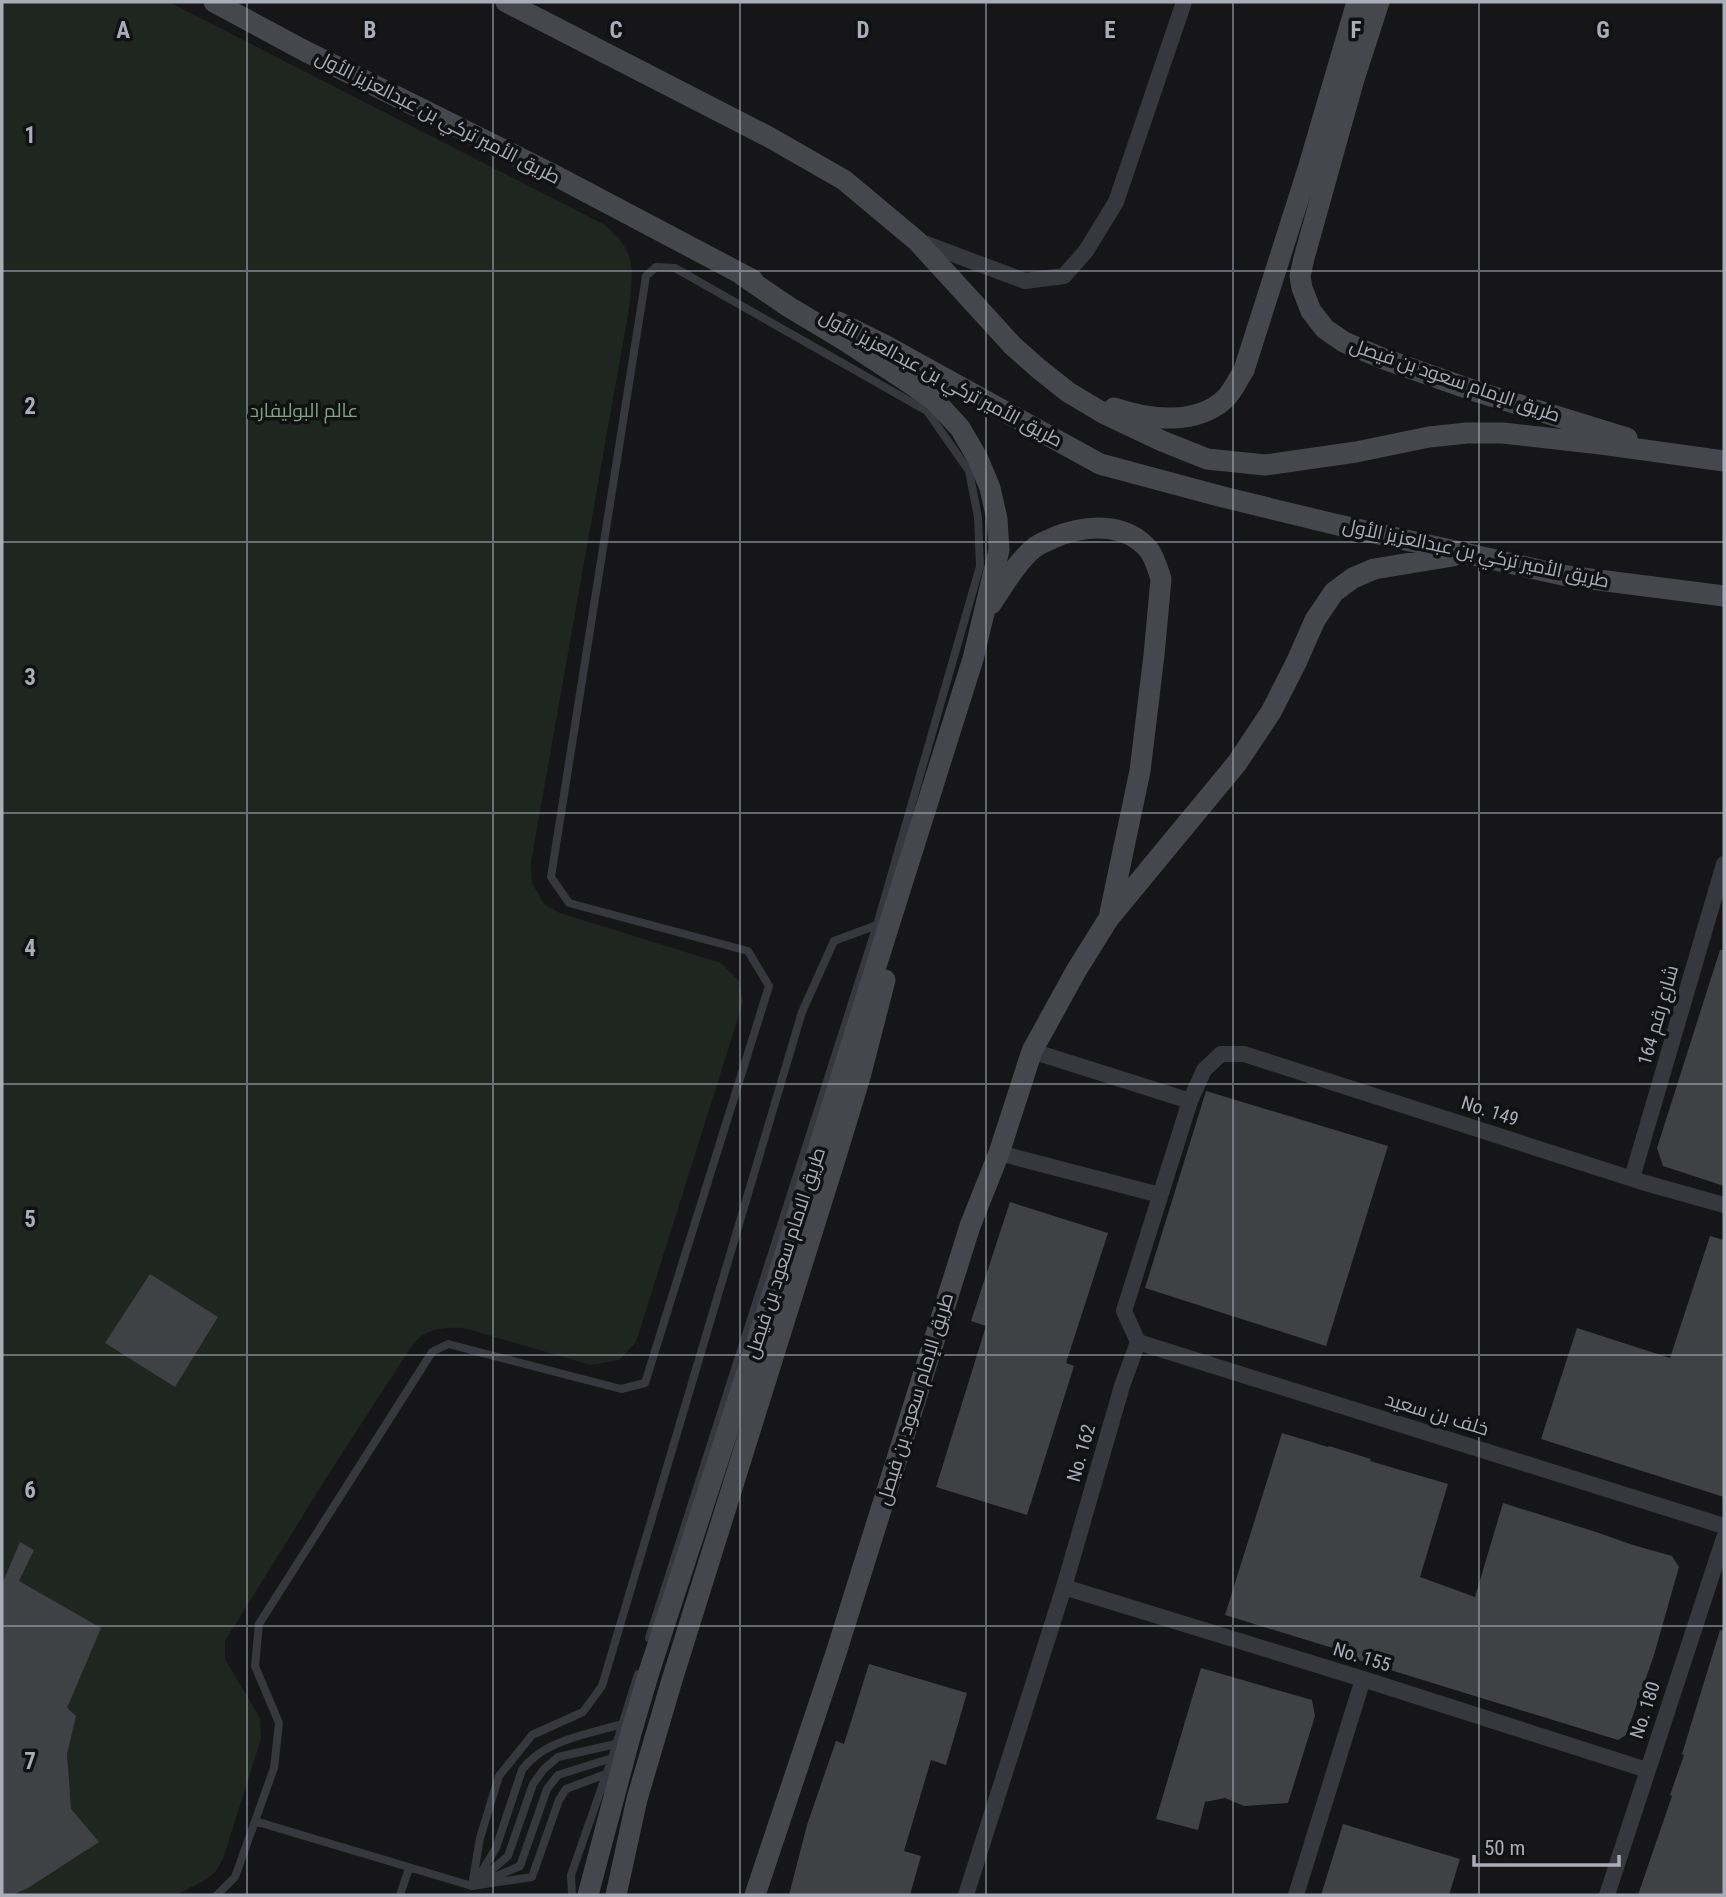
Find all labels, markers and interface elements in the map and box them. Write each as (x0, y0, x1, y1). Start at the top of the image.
text: A (116, 17, 130, 44)
text: B (364, 17, 376, 44)
text: C (609, 17, 623, 44)
text: D (857, 17, 870, 44)
text: E (1104, 17, 1116, 44)
text: F (1351, 17, 1362, 44)
text: G (1596, 17, 1610, 44)
street label: طريق الأمير تركي بن عبدالعزيز الأول (310, 45, 564, 192)
text: 1 (24, 122, 36, 149)
street label: طريق الأمير تركي بن عبدالعزيز الأول (814, 304, 1066, 455)
street label: طريق الإمام سعود بن فيصل (1346, 333, 1563, 429)
text: 2 (24, 393, 36, 420)
park label: عالم البوليفارد (250, 399, 358, 424)
street label: طريق الأمير تركي بن عبدالعزيز الأول (1340, 514, 1611, 595)
text: 3 (24, 664, 36, 691)
text: 4 (24, 935, 36, 962)
street label: شارع رقم 164 (1633, 962, 1685, 1068)
street label: No. 149 (1458, 1091, 1522, 1131)
street label: طريق الامام سعود بن فيصل (740, 1144, 832, 1362)
text: 5 (24, 1206, 36, 1233)
street label: طريق الإمام سعود بن فيصل (872, 1290, 960, 1509)
street label: خلف بن سعيد (1382, 1387, 1492, 1441)
street label: No. 162 (1062, 1422, 1100, 1484)
text: 6 (24, 1477, 36, 1504)
street label: No. 155 (1331, 1637, 1393, 1677)
street label: No. 180 (1625, 1678, 1665, 1742)
text: 7 (24, 1748, 36, 1775)
scale bar (1474, 1824, 1619, 1868)
text: 50 m (1484, 1836, 1525, 1860)

